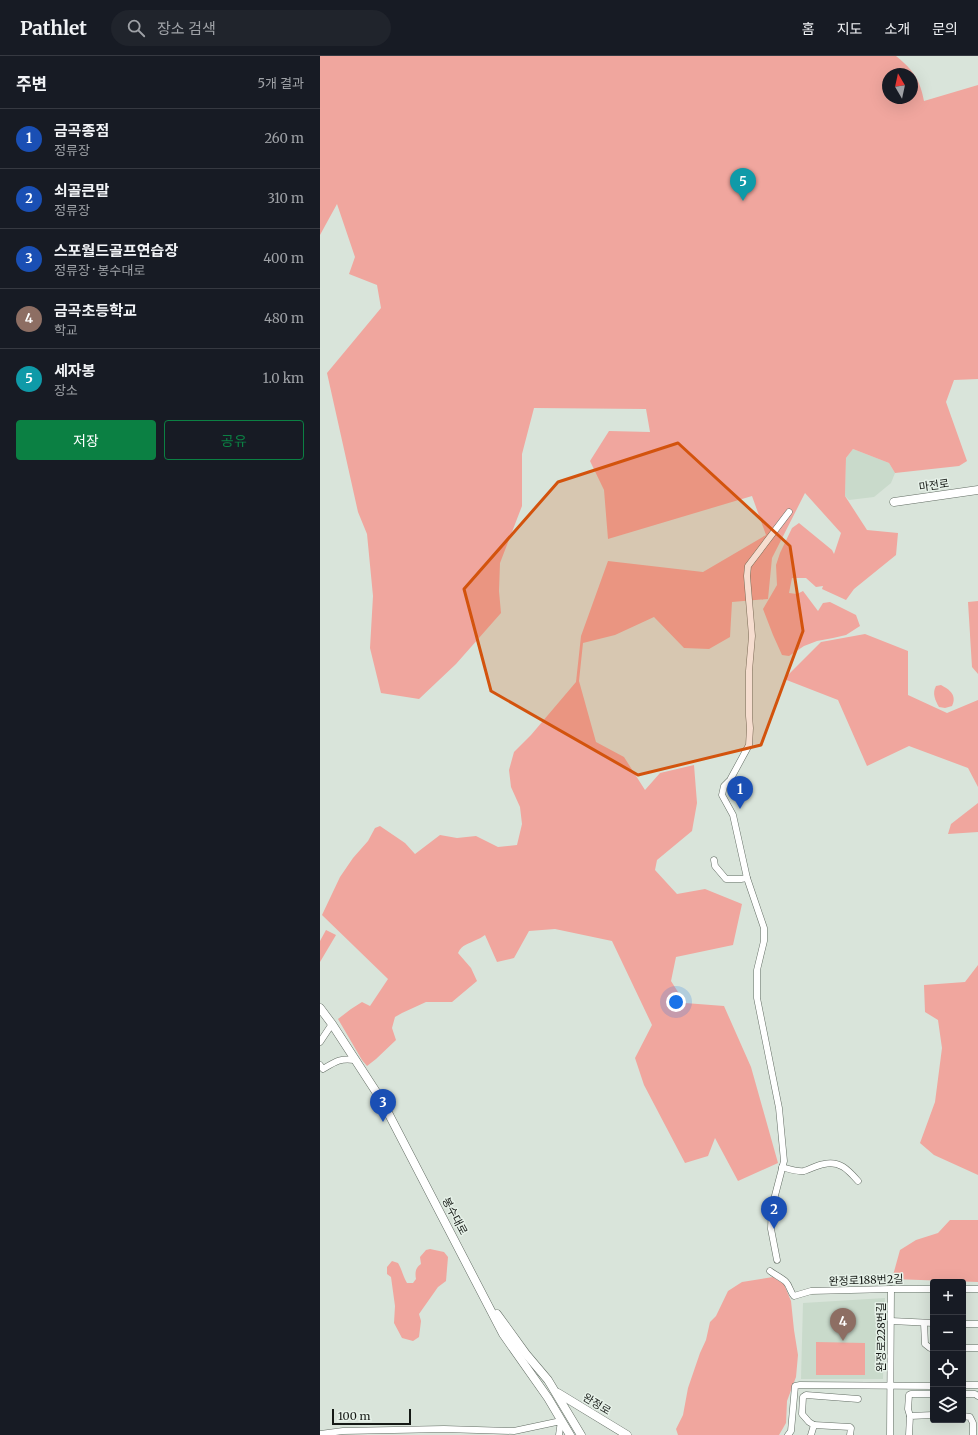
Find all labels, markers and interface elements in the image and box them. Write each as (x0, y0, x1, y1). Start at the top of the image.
search box (111, 10, 391, 46)
text: Pathlet (20, 16, 87, 40)
icon: search (125, 17, 147, 39)
text: 장소 검색 (157, 19, 216, 38)
text: 홈 (802, 20, 815, 38)
text: 지도 (837, 20, 862, 38)
text: 소개 (884, 20, 910, 38)
text: 문의 (932, 20, 958, 38)
north arrow (882, 68, 918, 104)
text: 주변 (16, 73, 47, 95)
text: 5개 결과 (257, 75, 304, 92)
text: 금곡종점 (54, 121, 109, 140)
text: 1 (26, 130, 32, 147)
text: 260 m (264, 130, 304, 147)
text: 정류장 (54, 142, 90, 159)
pin: 5 (730, 168, 756, 201)
text: 쇠골큰말 (54, 181, 109, 200)
text: 2 (25, 190, 33, 207)
text: 310 m (267, 190, 304, 207)
text: 정류장 (54, 202, 90, 219)
text: 스포월드골프연습장 (54, 241, 178, 260)
text: 3 (25, 250, 33, 267)
text: 400 m (263, 250, 304, 267)
text: 정류장 · 봉수대로 (54, 262, 145, 279)
text: 금곡초등학교 (54, 301, 137, 320)
text: 4 (25, 310, 33, 327)
text: 480 m (264, 310, 304, 327)
text: 학교 (54, 322, 78, 339)
text: 세자봉 (54, 361, 95, 380)
text: 5 (25, 370, 33, 387)
text: 1.0 km (263, 370, 304, 387)
text: 장소 (54, 382, 78, 399)
button: 저장 (16, 420, 156, 460)
button: 공유 (164, 420, 304, 460)
street label: 마전로 (918, 476, 950, 494)
pin: 1 (727, 776, 753, 809)
your location (666, 992, 686, 1012)
pin: 3 (370, 1089, 396, 1122)
street label: 봉수대로 (439, 1195, 471, 1237)
pin: 2 (761, 1196, 787, 1229)
street label: 완정로188번2길 (828, 1272, 904, 1288)
map controls (930, 1279, 966, 1423)
button: + (930, 1279, 966, 1315)
street label: 완정로228번길 (874, 1302, 888, 1372)
pin: 4 (830, 1308, 856, 1341)
button: − (930, 1315, 966, 1351)
button: locate (930, 1351, 966, 1387)
button: layers (930, 1387, 966, 1423)
street label: 완정로 (580, 1390, 614, 1418)
scale bar (332, 1407, 411, 1426)
text: 100 m (338, 1409, 370, 1423)

